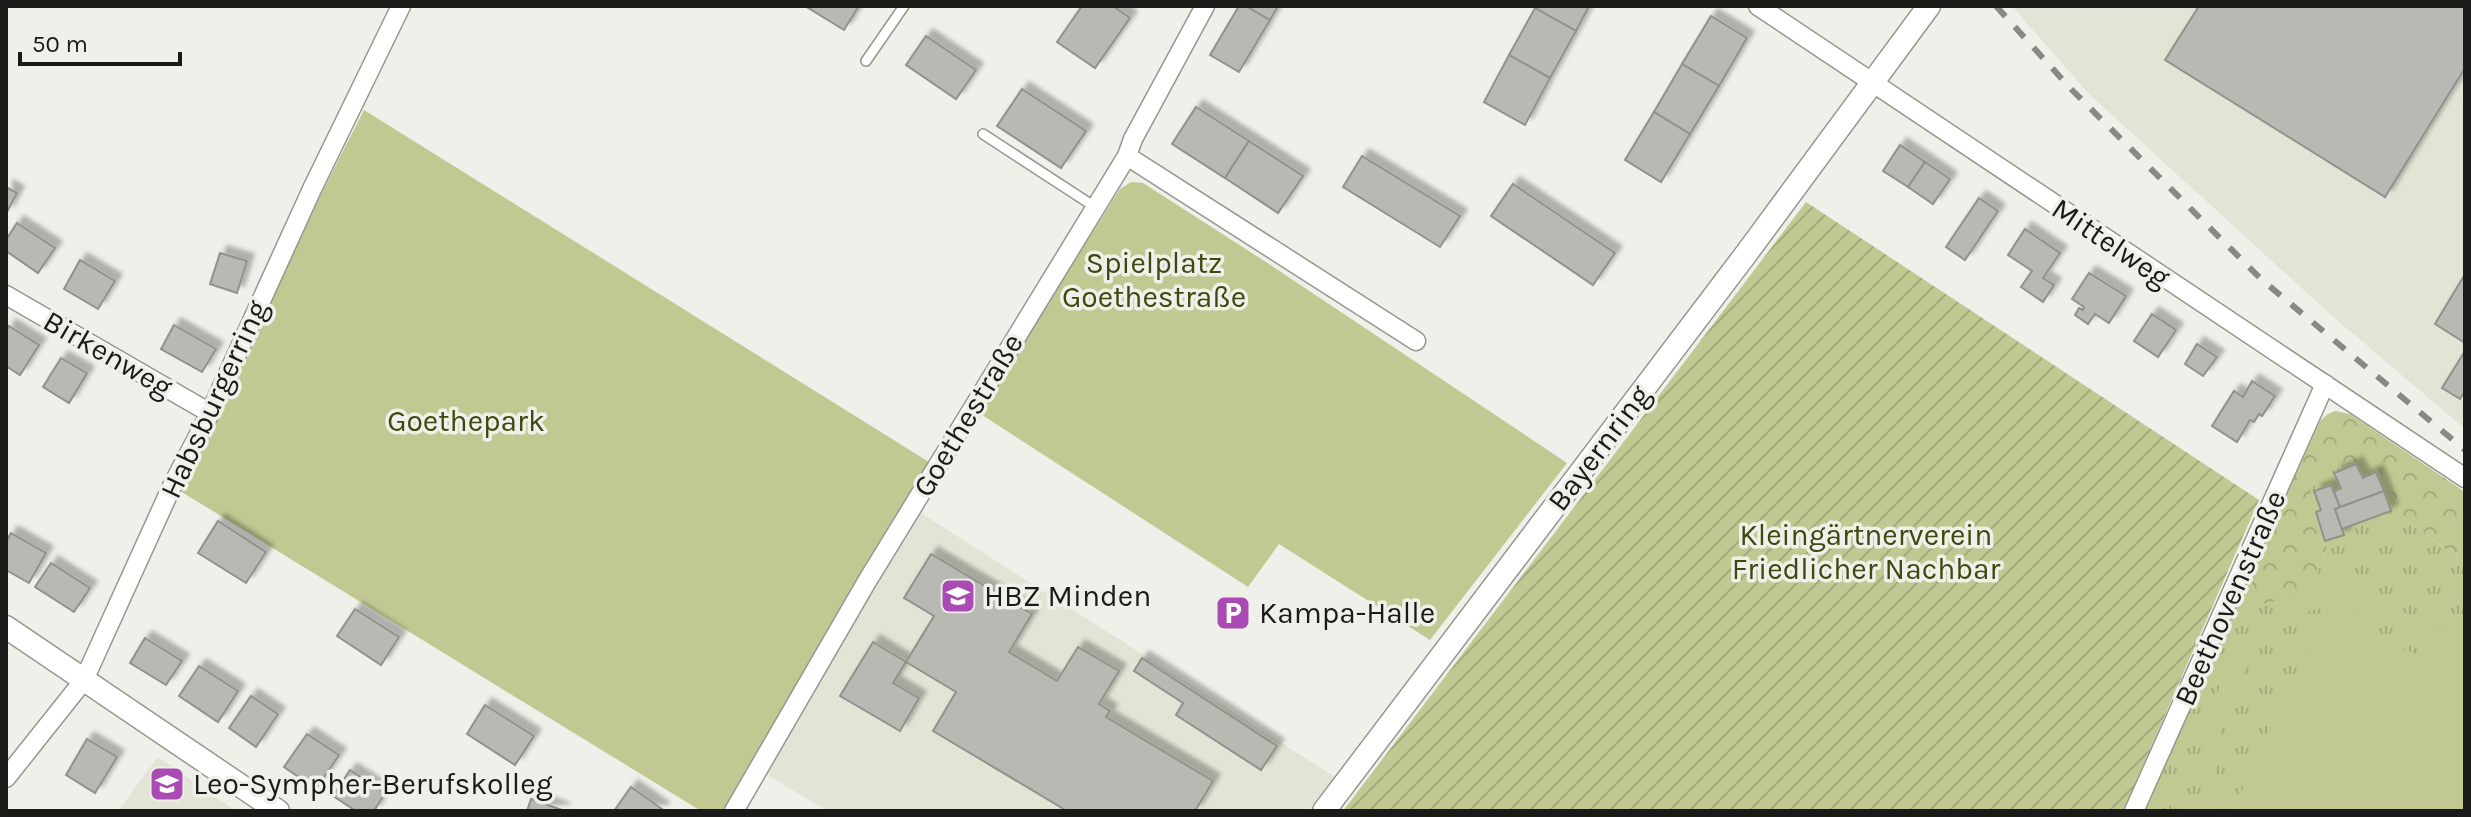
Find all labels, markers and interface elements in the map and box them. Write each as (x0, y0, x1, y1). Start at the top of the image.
scale bar (20, 16, 180, 66)
text: 50 m (32, 30, 88, 58)
street label: Mittelweg (2045, 190, 2177, 296)
park label: Spielplatz Goethestraße (1062, 245, 1246, 315)
street label: Habsburgerring (152, 294, 276, 504)
street label: Birkenweg (37, 303, 179, 405)
street label: Goethestraße (905, 327, 1031, 503)
street label: Bayernring (1540, 378, 1658, 518)
park label: Goethepark (387, 403, 545, 439)
street label: Beethovenstraße (2166, 485, 2294, 711)
park label: Kleingärtnerverein Friedlicher Nachbar (1732, 517, 2001, 587)
school or university icon: HBZ Minden (939, 577, 977, 615)
place label: HBZ Minden (984, 578, 1151, 614)
parking icon: Kampa-Halle (1214, 594, 1252, 632)
place label: Kampa-Halle (1259, 595, 1435, 631)
school or university icon: Leo-Sympher-Berufskolleg (148, 765, 186, 803)
place label: Leo-Sympher-Berufskolleg (193, 766, 553, 802)

